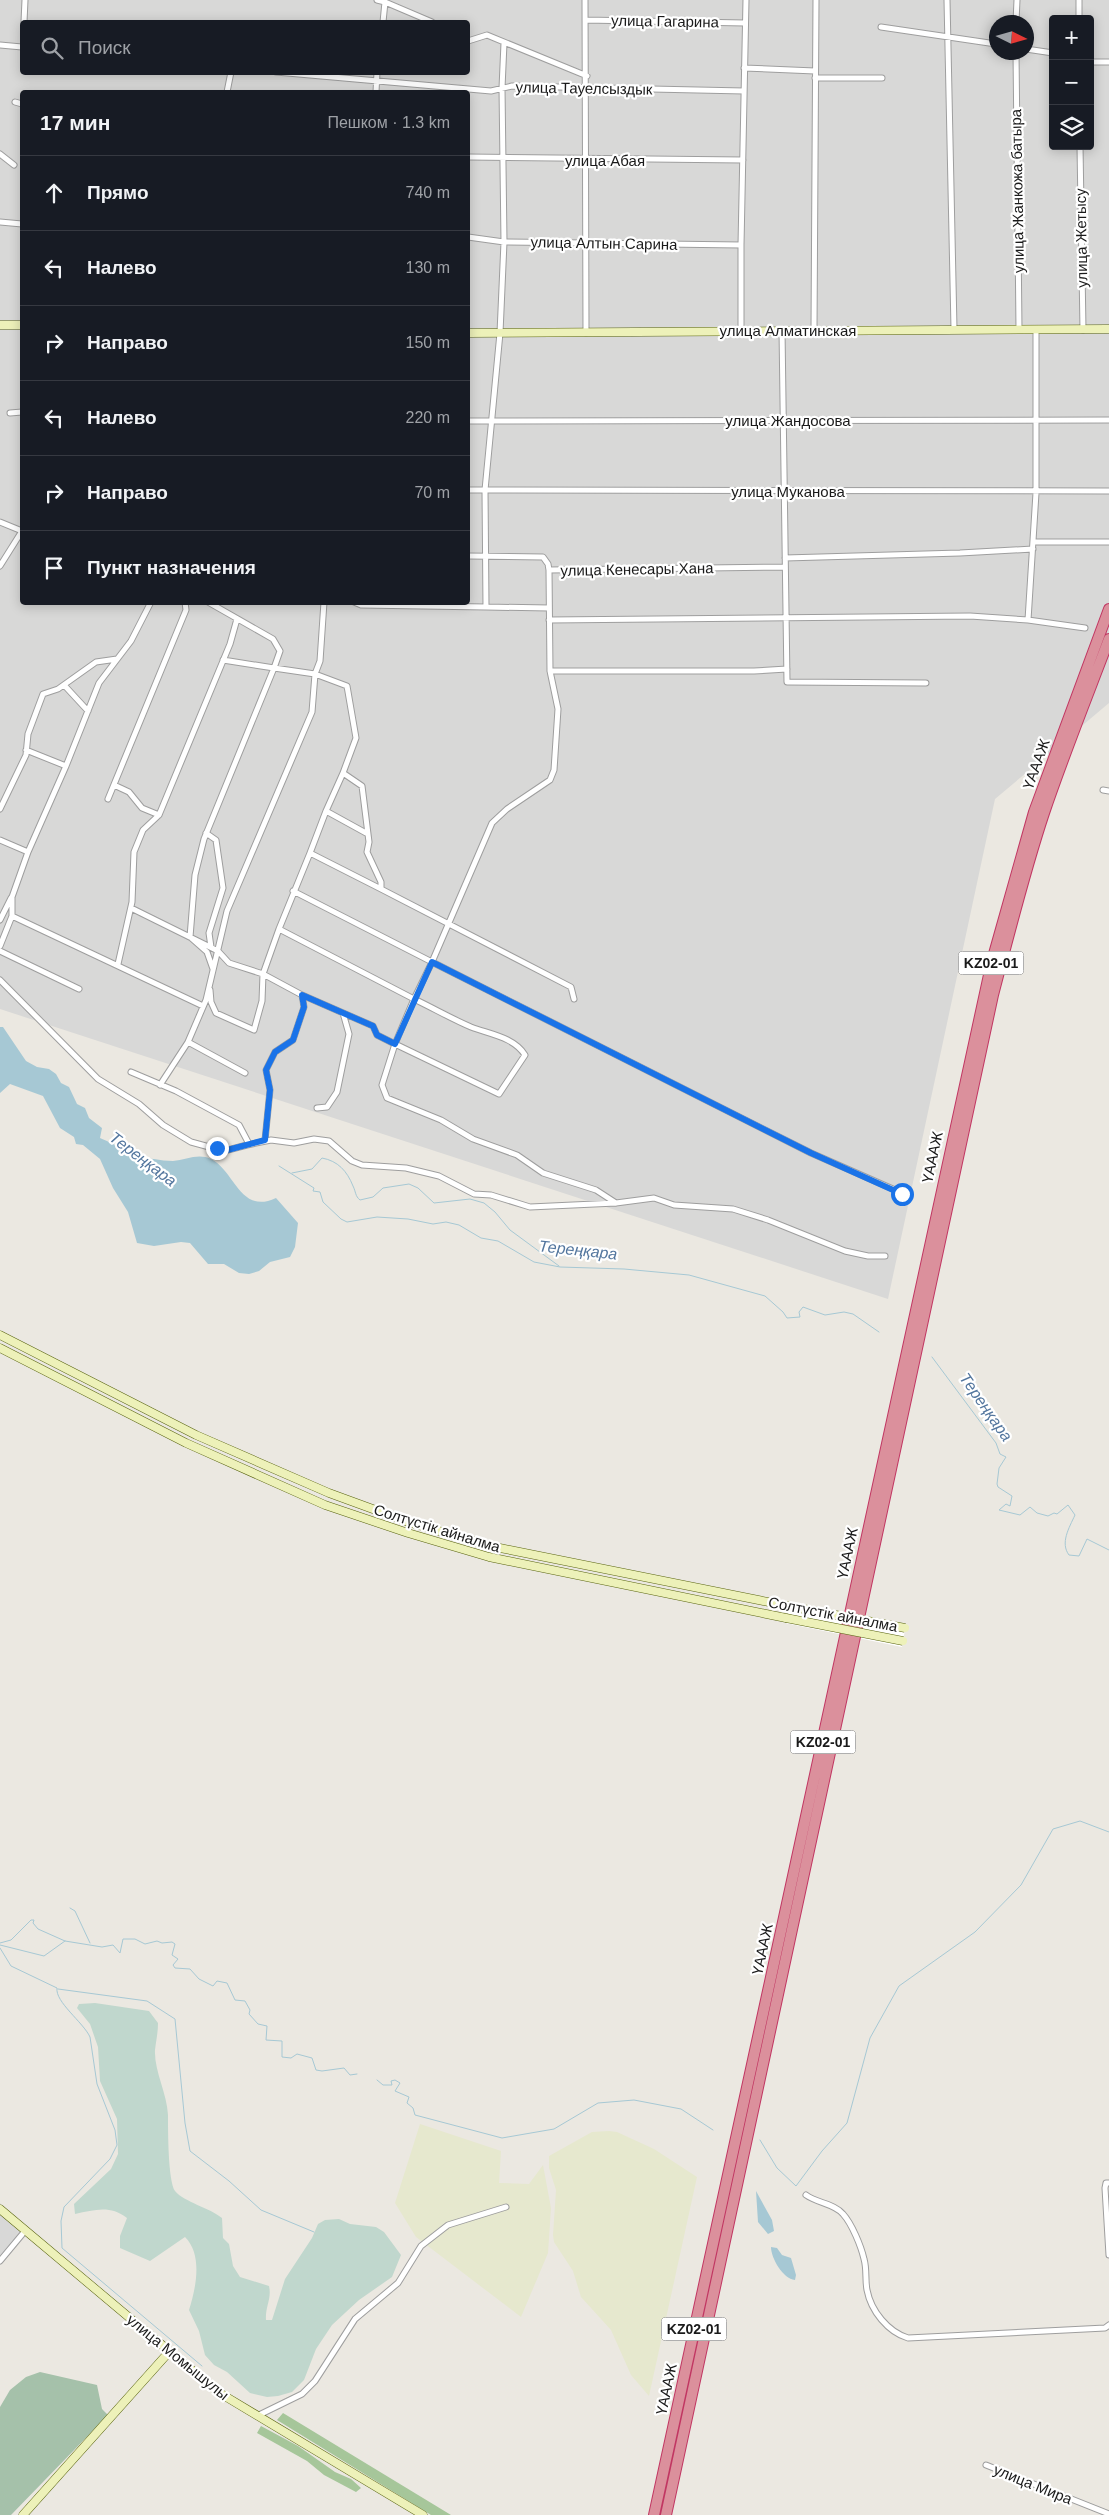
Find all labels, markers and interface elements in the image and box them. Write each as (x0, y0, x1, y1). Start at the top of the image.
street label: улица Гагарина (611, 12, 720, 30)
north arrow (989, 15, 1034, 60)
map controls (1049, 15, 1094, 150)
button: + (1049, 15, 1094, 60)
search box (20, 20, 470, 75)
icon: search (38, 34, 66, 62)
text: Поиск (78, 37, 131, 58)
button: − (1049, 60, 1094, 105)
street label: улица Тауелсыздык (515, 78, 653, 98)
button: layers (1049, 105, 1094, 150)
street label: улица Жанкожа батыра (1007, 108, 1027, 273)
text: 17 мин (40, 111, 110, 134)
text: Пешком · 1.3 km (327, 114, 450, 131)
street label: улица Абая (565, 152, 645, 169)
icon: ahead (40, 179, 68, 207)
text: Прямо (87, 182, 149, 203)
text: 740 m (406, 184, 450, 201)
street label: улица Жетысу (1072, 188, 1090, 288)
street label: улица Алтын Сарина (530, 233, 678, 253)
icon: left (40, 254, 68, 282)
text: Налево (87, 257, 157, 278)
text: 130 m (406, 259, 450, 276)
street label: улица Алматинская (720, 322, 856, 339)
icon: right (40, 329, 68, 357)
text: Направо (87, 332, 168, 353)
text: 150 m (406, 334, 450, 351)
icon: left (40, 404, 68, 432)
text: Налево (87, 407, 157, 428)
text: 220 m (406, 409, 450, 426)
street label: улица Жандосова (725, 412, 851, 429)
icon: right (40, 479, 68, 507)
text: Направо (87, 482, 168, 503)
street label: улица Муканова (731, 483, 845, 500)
text: 70 m (414, 484, 450, 501)
icon: arrive (40, 554, 68, 582)
text: Пункт назначения (87, 557, 256, 578)
street label: улица Кенесары Хана (560, 559, 714, 579)
street label: ҮАААЖ (1019, 736, 1053, 791)
road number: KZ02-01 (958, 951, 1024, 974)
water label: Тереңқара (106, 1128, 180, 1190)
street label: ҮАААЖ (918, 1130, 946, 1184)
route end (206, 1137, 229, 1160)
route start (891, 1183, 914, 1206)
water label: Тереңқара (538, 1237, 618, 1263)
water label: Тереңқара (956, 1370, 1016, 1444)
street label: Солтүстік айналма (372, 1501, 503, 1555)
street label: ҮАААЖ (833, 1526, 861, 1580)
street label: Солтүстік айналма (767, 1593, 900, 1635)
road number: KZ02-01 (790, 1730, 856, 1754)
street label: ҮАААЖ (748, 1922, 776, 1976)
street label: улица Момышулы (124, 2311, 232, 2403)
road number: KZ02-01 (662, 2318, 726, 2340)
street label: ҮАААЖ (652, 2362, 680, 2416)
street label: улица Мира (991, 2461, 1075, 2508)

